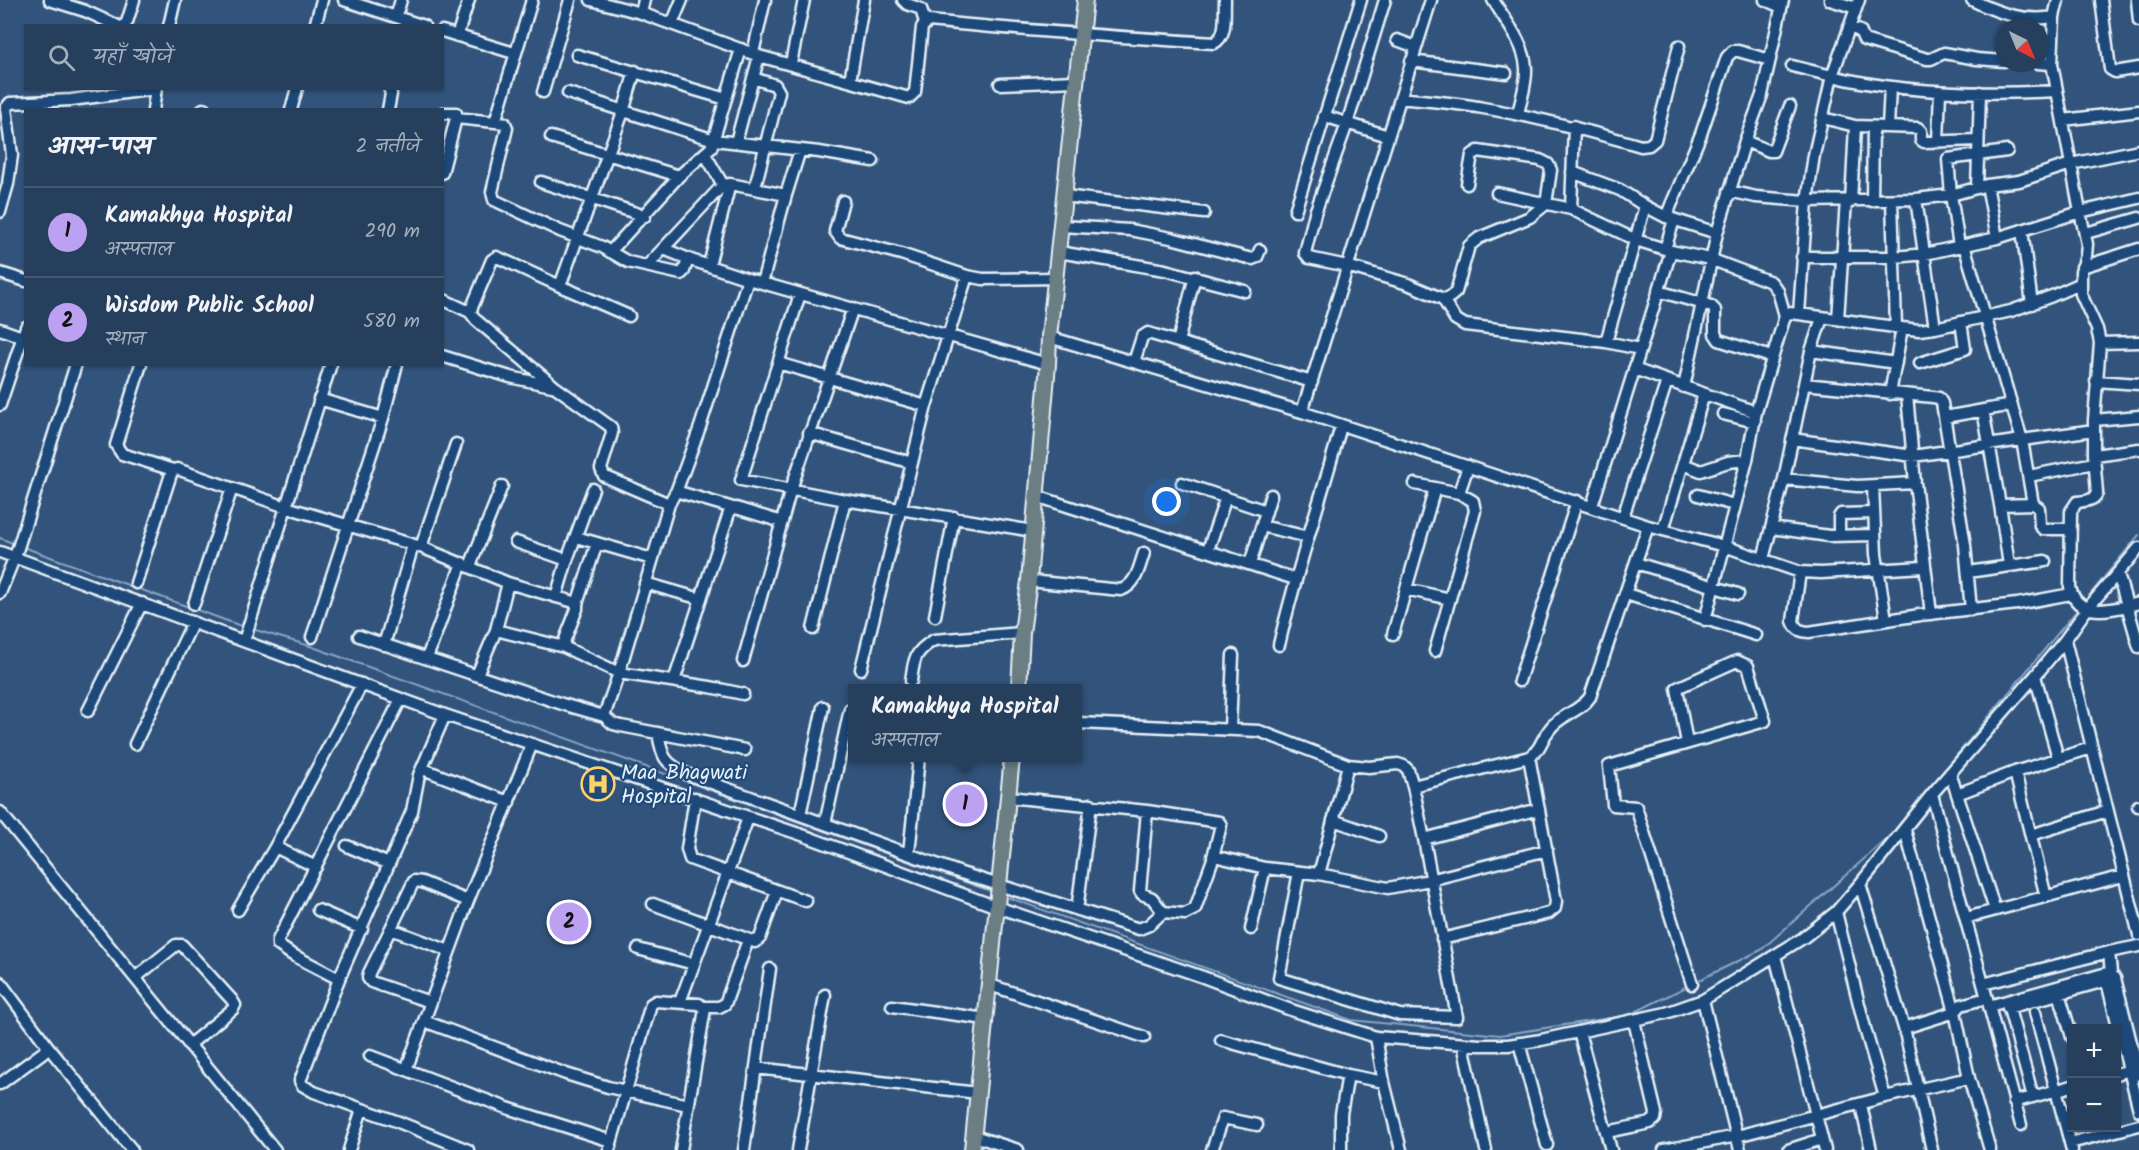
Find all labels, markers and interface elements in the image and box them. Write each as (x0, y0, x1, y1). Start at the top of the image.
north arrow (1995, 18, 2049, 72)
search box (24, 24, 444, 90)
text: यहाँ खोजें (93, 40, 172, 75)
icon: search (45, 41, 78, 74)
text: आस-पास (48, 126, 152, 168)
text: 2 नतीजे (356, 131, 420, 163)
text: Kamakhya Hospital (105, 199, 292, 234)
text: 1 (64, 216, 71, 248)
text: 290 m (365, 216, 420, 248)
text: अस्पताल (105, 234, 172, 266)
text: Wisdom Public School (105, 289, 314, 324)
text: 2 (62, 306, 73, 338)
text: 580 m (363, 306, 420, 338)
text: स्थान (105, 324, 144, 356)
your location (1152, 487, 1181, 516)
popup (848, 684, 1082, 762)
text: Kamakhya Hospital (871, 690, 1059, 725)
text: अस्पताल (871, 725, 938, 757)
place label: Maa Bhagwati Hospital (621, 757, 748, 814)
hospital icon: Maa Bhagwati Hospital (580, 766, 616, 802)
pin: 1 (946, 782, 984, 826)
pin: 2 (550, 900, 588, 944)
map controls (2067, 1024, 2121, 1132)
button: + (2067, 1024, 2121, 1078)
button: − (2067, 1078, 2121, 1132)

